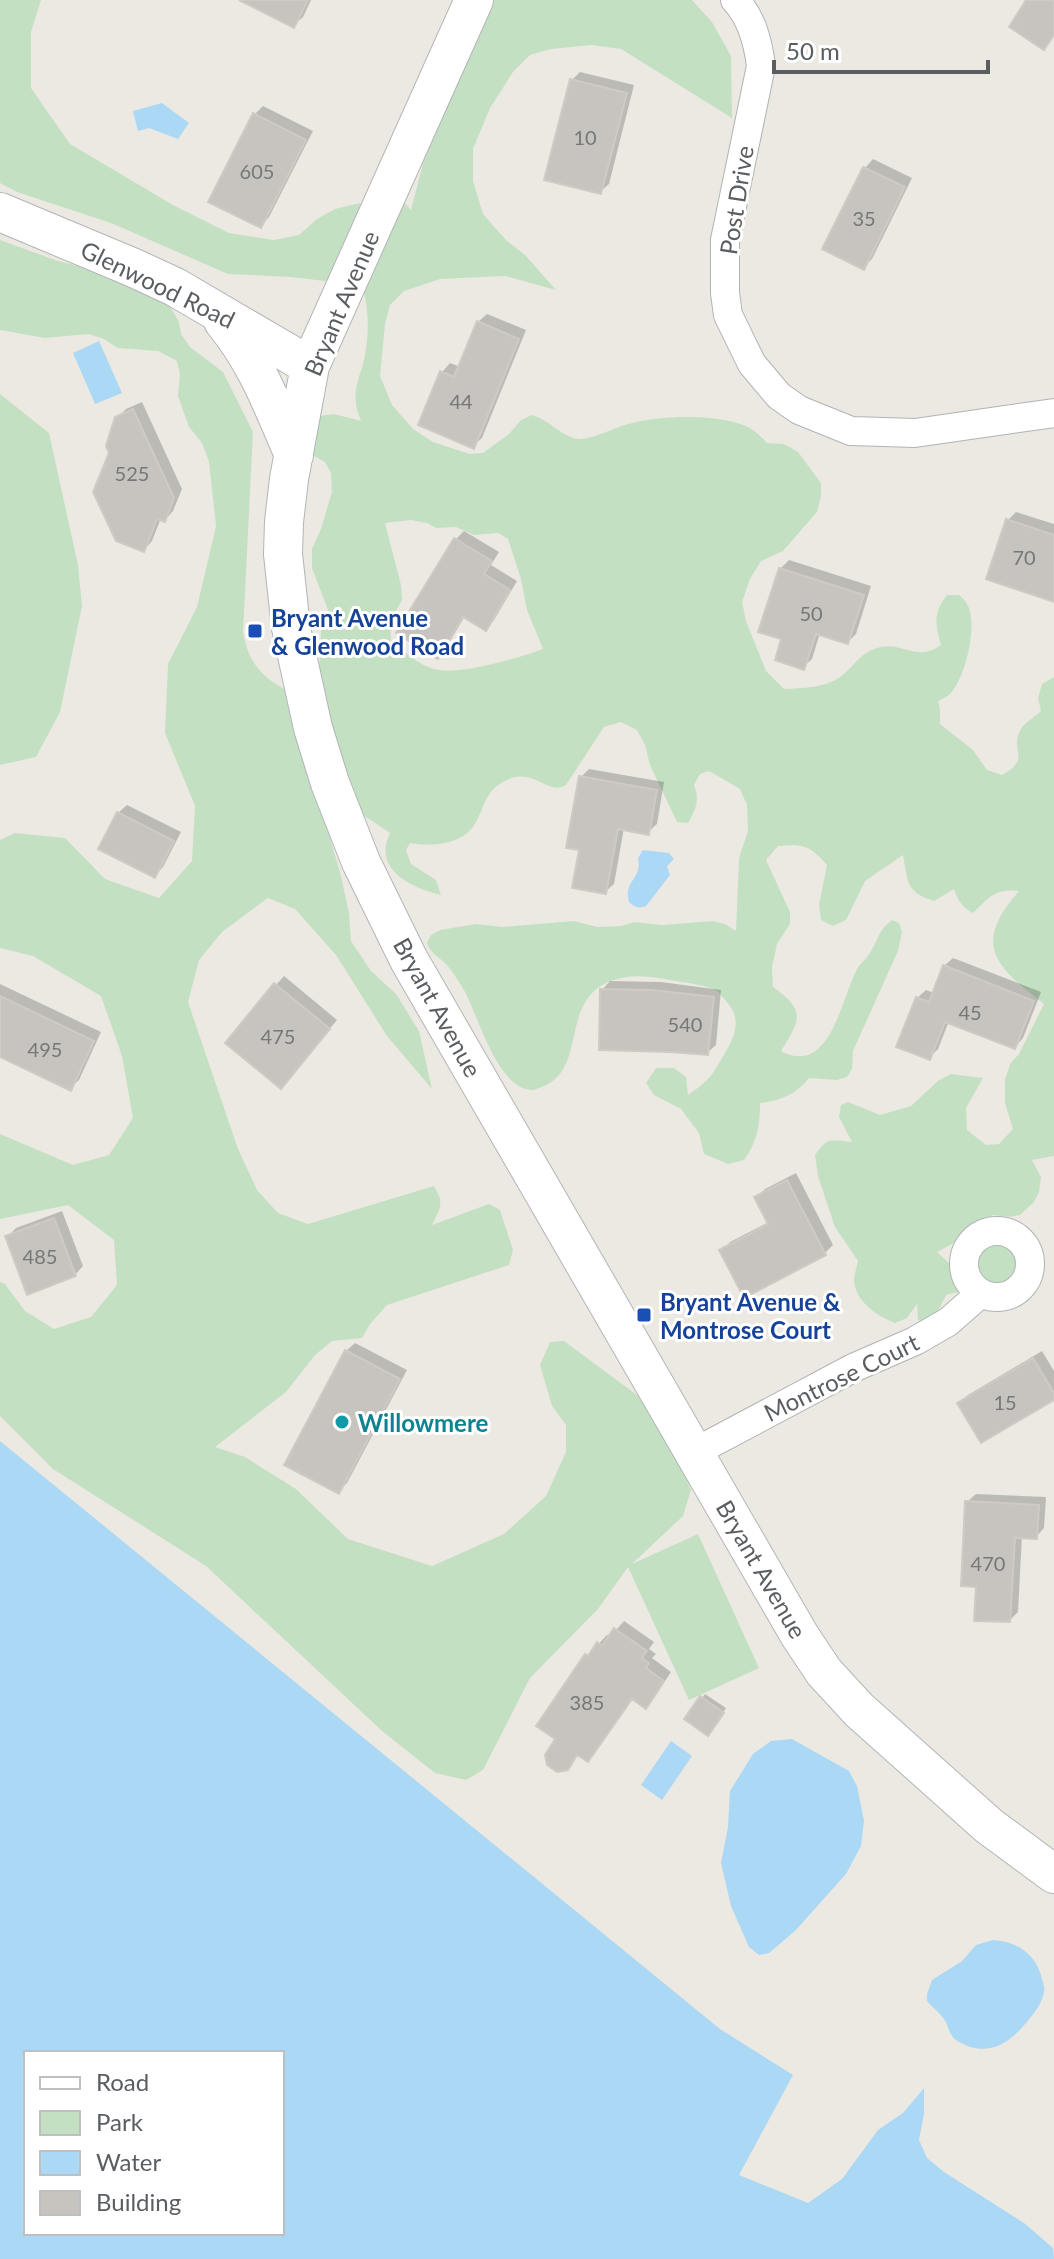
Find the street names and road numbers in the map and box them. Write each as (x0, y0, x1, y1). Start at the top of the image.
street label: Post Drive (713, 144, 759, 256)
street label: Bryant Avenue (297, 226, 385, 380)
street label: Glenwood Road (76, 234, 240, 334)
street label: Bryant Avenue (388, 932, 488, 1082)
street label: Montrose Court (759, 1327, 923, 1427)
street label: Bryant Avenue (711, 1495, 813, 1643)

